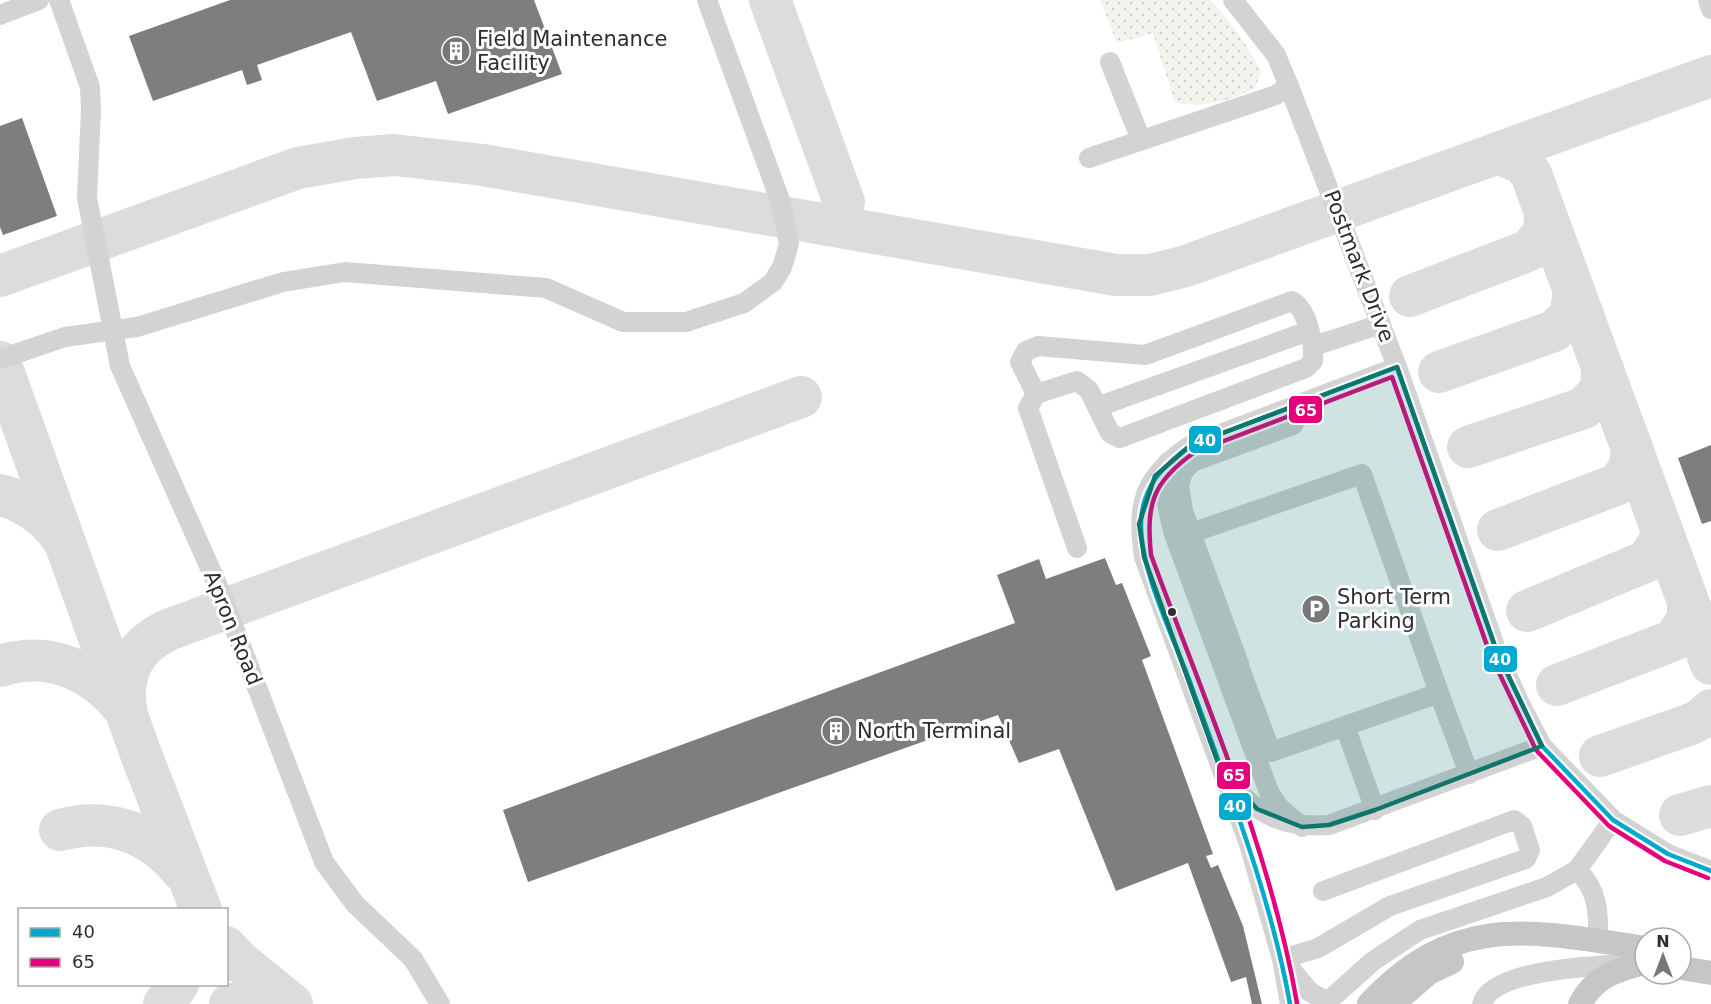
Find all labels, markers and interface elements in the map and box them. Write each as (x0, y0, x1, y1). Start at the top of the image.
place label: Field Maintenance Facility (477, 27, 667, 75)
building icon: Field Maintenance Facility (440, 35, 472, 67)
street label: Postmark Drive (1319, 187, 1399, 345)
line badge: 65 (1288, 395, 1323, 424)
text: 65 (1295, 401, 1317, 420)
line badge: 40 (1188, 425, 1222, 454)
text: 40 (1194, 431, 1216, 450)
street label: Apron Road (199, 567, 267, 689)
place label: Short Term Parking (1337, 585, 1451, 633)
parking icon: Short Term Parking (1300, 593, 1332, 625)
unlabelled marker (1166, 606, 1178, 618)
line badge: 40 (1483, 645, 1518, 673)
text: 40 (1489, 650, 1511, 669)
building icon: North Terminal (820, 715, 852, 747)
place label: North Terminal (857, 719, 1011, 743)
line badge: 65 (1216, 761, 1251, 790)
text: 65 (1223, 766, 1245, 785)
line badge: 40 (1218, 792, 1252, 821)
text: 40 (1224, 797, 1246, 816)
legend (18, 908, 228, 986)
text: 40 (72, 921, 95, 942)
north arrow (1633, 926, 1693, 986)
text: N (1656, 932, 1670, 951)
text: 65 (72, 951, 95, 972)

